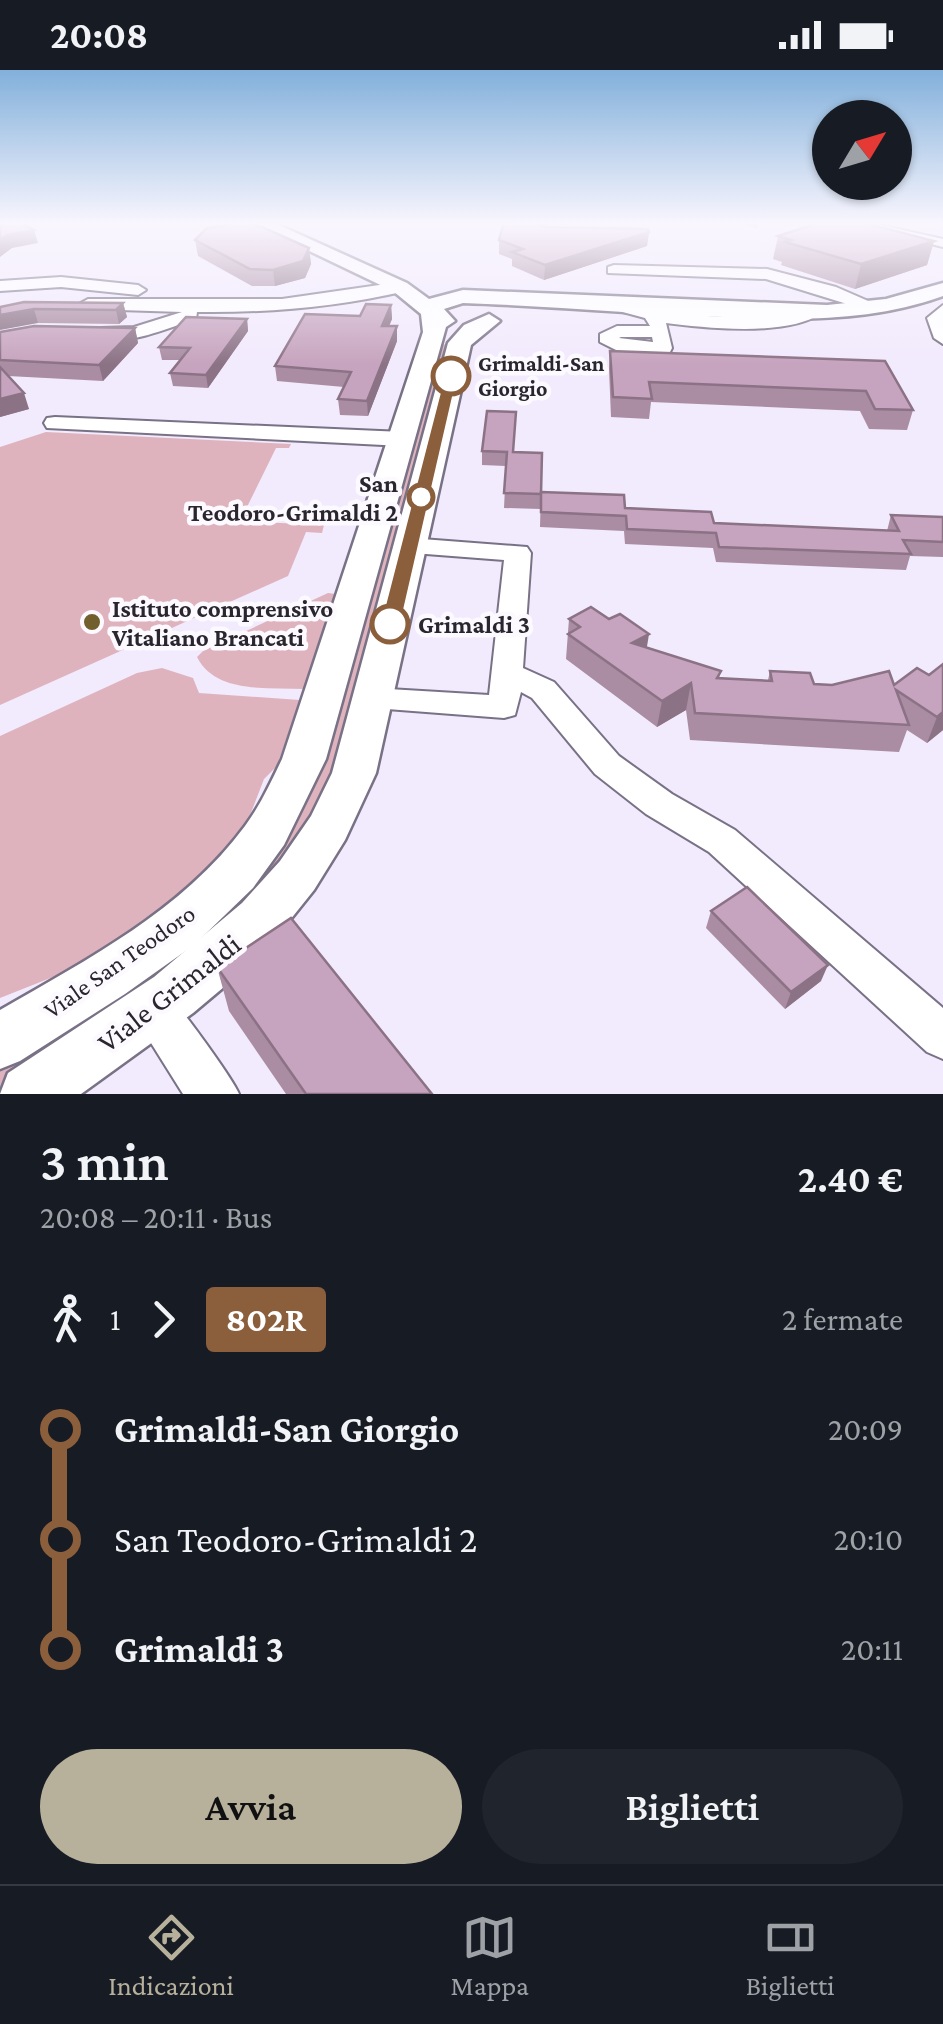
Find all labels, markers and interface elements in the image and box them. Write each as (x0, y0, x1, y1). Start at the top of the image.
text: 20:08 (50, 14, 148, 56)
north arrow (812, 100, 912, 200)
map controls (812, 100, 912, 200)
place label: Grimaldi-San Giorgio (478, 351, 605, 401)
marker: Grimaldi-San Giorgio (432, 357, 470, 395)
place label: San Teodoro-Grimaldi 2 (188, 470, 399, 526)
marker: San Teodoro-Grimaldi 2 (408, 484, 434, 510)
place label: Istituto comprensivo Vitaliano Brancati (111, 595, 333, 651)
marker: Grimaldi 3 (371, 605, 409, 643)
marker: Istituto comprensivo Vitaliano Brancati (81, 611, 103, 633)
place label: Grimaldi 3 (418, 611, 530, 638)
street label: Viale San Teodoro (39, 899, 200, 1023)
street label: Viale Grimaldi (91, 927, 247, 1059)
text: 3 min (40, 1131, 169, 1192)
text: 2.40 € (798, 1158, 903, 1200)
text: 20:08 – 20:11 · Bus (40, 1199, 272, 1235)
icon: walk (40, 1292, 95, 1347)
icon: forward (136, 1292, 191, 1347)
text: 802R (226, 1300, 306, 1339)
text: 1 (110, 1301, 121, 1337)
text: 2 fermate (782, 1301, 903, 1337)
text: Grimaldi-San Giorgio (114, 1408, 459, 1450)
text: 20:09 (828, 1411, 903, 1447)
text: San Teodoro-Grimaldi 2 (114, 1518, 477, 1560)
text: 20:10 (834, 1521, 903, 1557)
text: Grimaldi 3 (114, 1628, 284, 1670)
text: 20:11 (841, 1631, 903, 1667)
button: Avvia (40, 1749, 462, 1864)
button: Biglietti (482, 1749, 903, 1864)
tab: Indicazioni (108, 1910, 234, 2001)
tab: Mappa (451, 1910, 529, 2001)
tab: Biglietti (746, 1910, 835, 2001)

